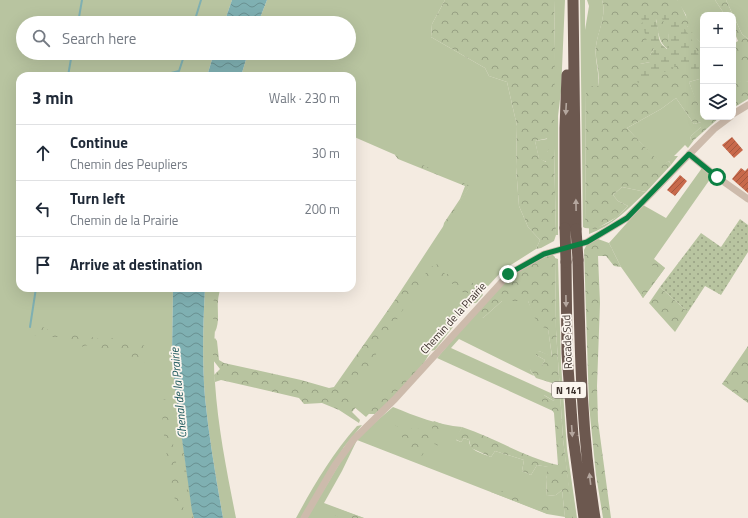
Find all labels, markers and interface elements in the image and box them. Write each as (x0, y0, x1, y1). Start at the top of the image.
map controls (700, 12, 736, 120)
button: + (700, 12, 736, 48)
search box (16, 16, 356, 60)
icon: search (30, 27, 52, 49)
text: Search here (62, 27, 136, 50)
button: − (700, 48, 736, 84)
button: layers (700, 84, 736, 120)
text: 3 min (32, 85, 73, 111)
text: Walk · 230 m (269, 88, 340, 108)
one-way arrow (562, 103, 569, 115)
text: Continue (70, 131, 128, 154)
icon: ahead (32, 142, 54, 164)
text: 30 m (312, 143, 340, 163)
text: Chemin des Peupliers (70, 154, 187, 174)
route start (708, 168, 726, 186)
text: Turn left (70, 187, 125, 210)
icon: left (32, 198, 54, 220)
one-way arrow (573, 198, 579, 211)
text: 200 m (304, 199, 340, 219)
text: Chemin de la Prairie (70, 210, 178, 230)
text: Arrive at destination (70, 253, 203, 276)
icon: arrive (32, 254, 54, 276)
route end (499, 265, 517, 283)
street label: Chemin de la Prairie (416, 278, 490, 357)
one-way arrow (563, 295, 569, 308)
street label: Rocade Sud (558, 314, 576, 369)
water label: Chenal de la Prairie (164, 346, 191, 439)
road number: N 141 (552, 382, 586, 398)
one-way arrow (569, 425, 576, 437)
one-way arrow (587, 473, 593, 485)

